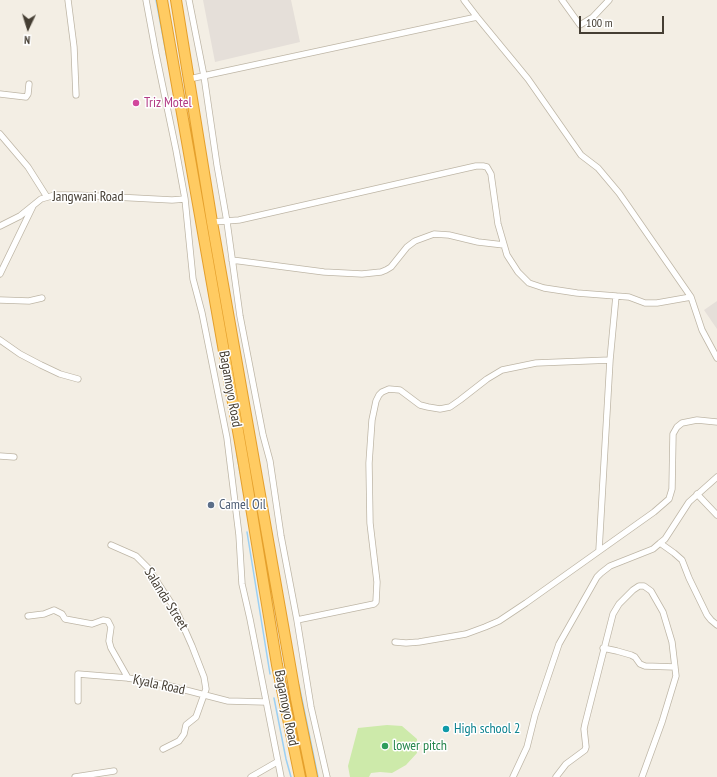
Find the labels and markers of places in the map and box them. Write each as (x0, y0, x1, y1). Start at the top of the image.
place label: Triz Motel (144, 95, 192, 111)
marker: Triz Motel (131, 98, 141, 108)
place label: Camel Oil (219, 497, 266, 513)
marker: Camel Oil (206, 500, 216, 510)
place label: High school 2 (454, 721, 520, 737)
marker: High school 2 (441, 724, 451, 734)
place label: lower pitch (393, 738, 447, 754)
marker: lower pitch (380, 741, 390, 751)

